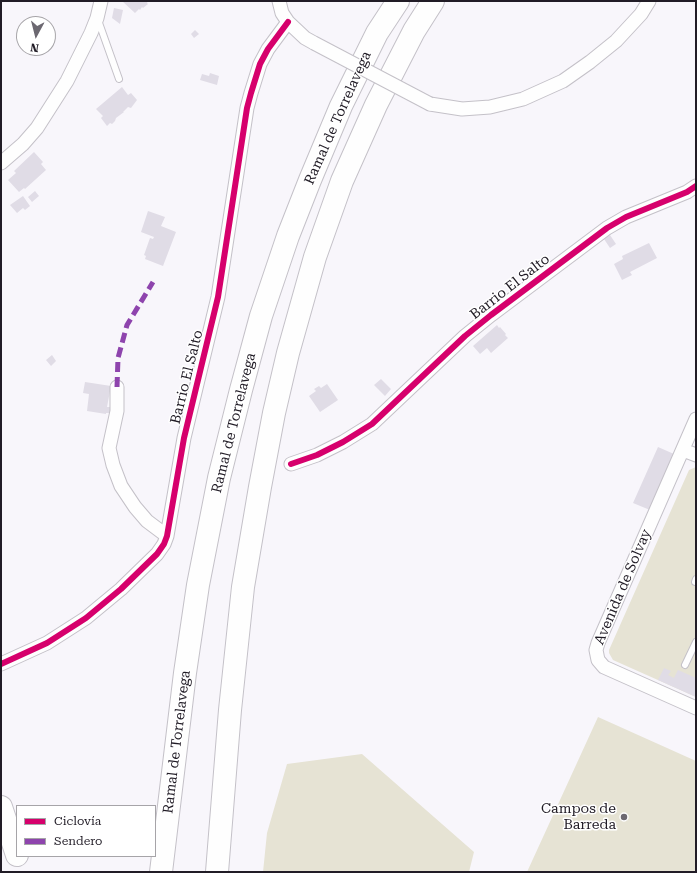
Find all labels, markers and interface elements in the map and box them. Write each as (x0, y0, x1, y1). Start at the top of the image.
north arrow (16, 16, 56, 56)
text: N (30, 40, 40, 54)
street label: Ramal de Torrelavega (301, 49, 375, 187)
street label: Barrio El Salto (467, 251, 553, 323)
street label: Barrio El Salto (167, 328, 207, 426)
street label: Ramal de Torrelavega (208, 351, 260, 495)
street label: Avenida de Solvay (591, 527, 655, 647)
street label: Ramal de Torrelavega (160, 670, 194, 814)
place label: Campos de Barreda (541, 801, 616, 834)
legend (16, 805, 156, 857)
marker: Campos de Barreda (619, 812, 629, 822)
text: Ciclovía (54, 814, 101, 828)
text: Sendero (54, 834, 102, 848)

